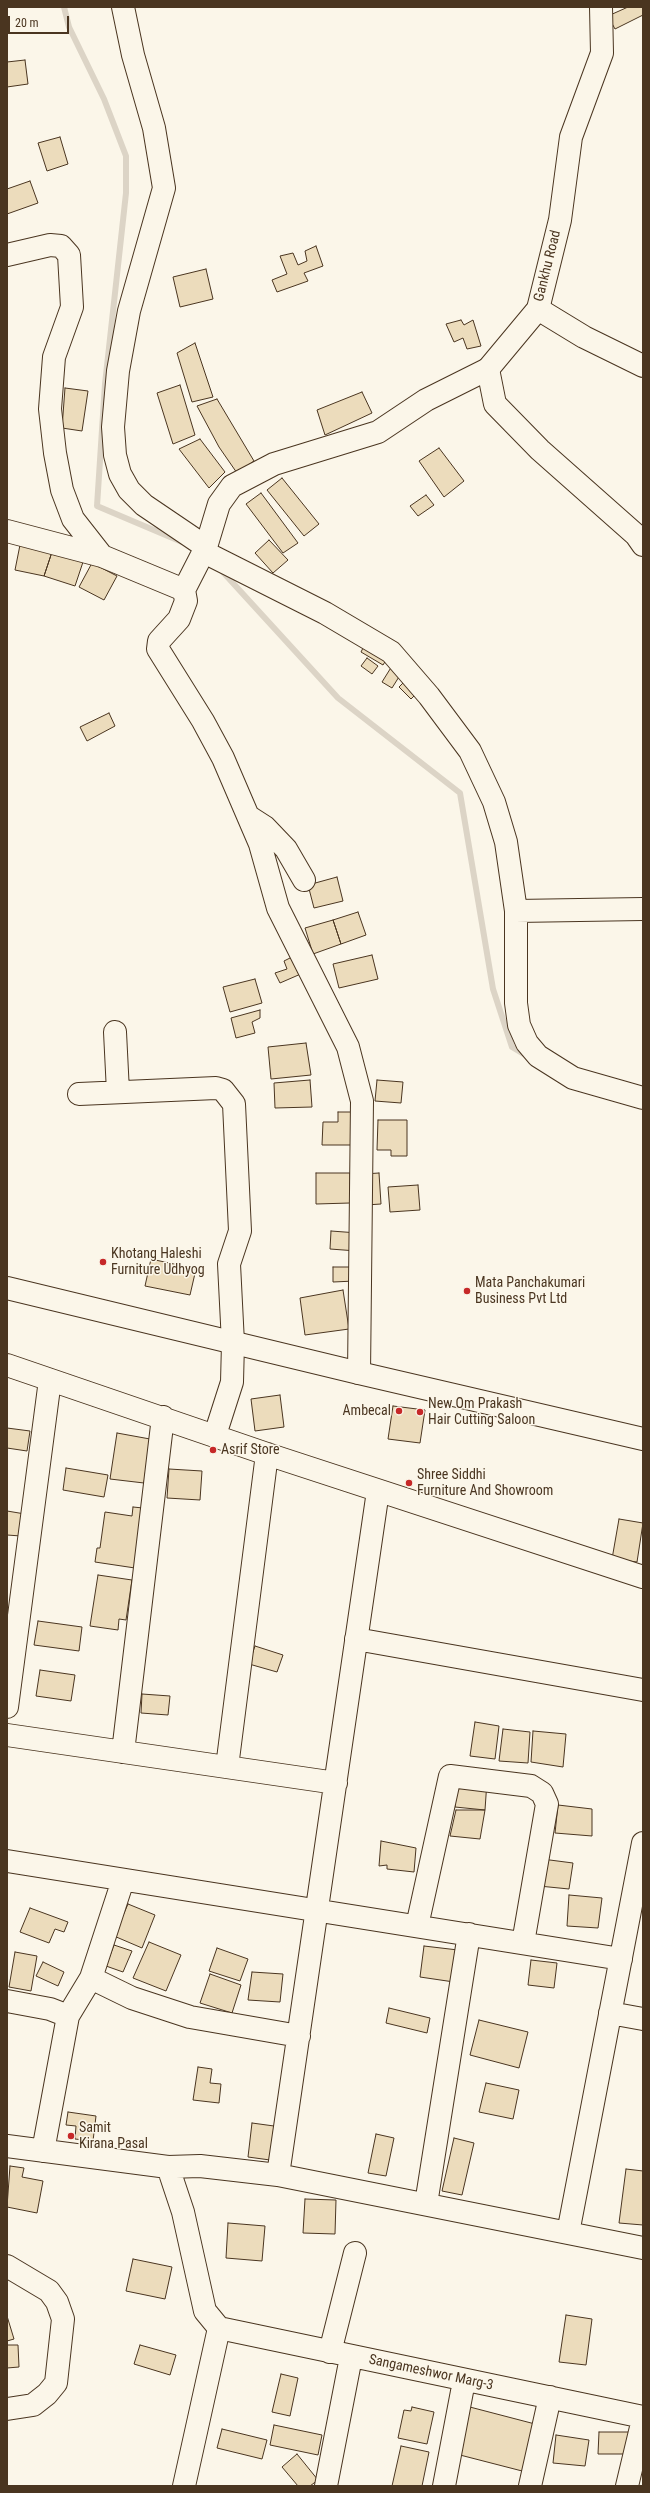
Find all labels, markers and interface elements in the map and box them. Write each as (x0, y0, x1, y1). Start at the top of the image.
scale bar (10, 8, 71, 34)
text: 20 m (15, 16, 39, 30)
street label: Gankhu Road (531, 229, 565, 303)
place label: Khotang Haleshi Furniture Udhyog (111, 1246, 205, 1278)
marker: Khotang Haleshi Furniture Udhyog (98, 1257, 108, 1267)
place label: Mata Panchakumari Business Pvt Ltd (475, 1275, 585, 1308)
marker: Mata Panchakumari Business Pvt Ltd (462, 1286, 472, 1296)
place label: New Om Prakash Hair Cutting Saloon (428, 1396, 535, 1428)
place label: Ambecal (343, 1403, 391, 1419)
marker: Ambecal (394, 1406, 404, 1416)
marker: New Om Prakash Hair Cutting Saloon (415, 1407, 425, 1417)
place label: Asrif Store (221, 1442, 280, 1458)
marker: Asrif Store (208, 1445, 218, 1455)
place label: Shree Siddhi Furniture And Showroom (417, 1467, 553, 1500)
marker: Shree Siddhi Furniture And Showroom (404, 1478, 414, 1488)
place label: Samit Kirana Pasal (79, 2120, 148, 2152)
marker: Samit Kirana Pasal (66, 2131, 76, 2141)
street label: Sangameshwor Marg-3 (367, 2352, 495, 2394)

